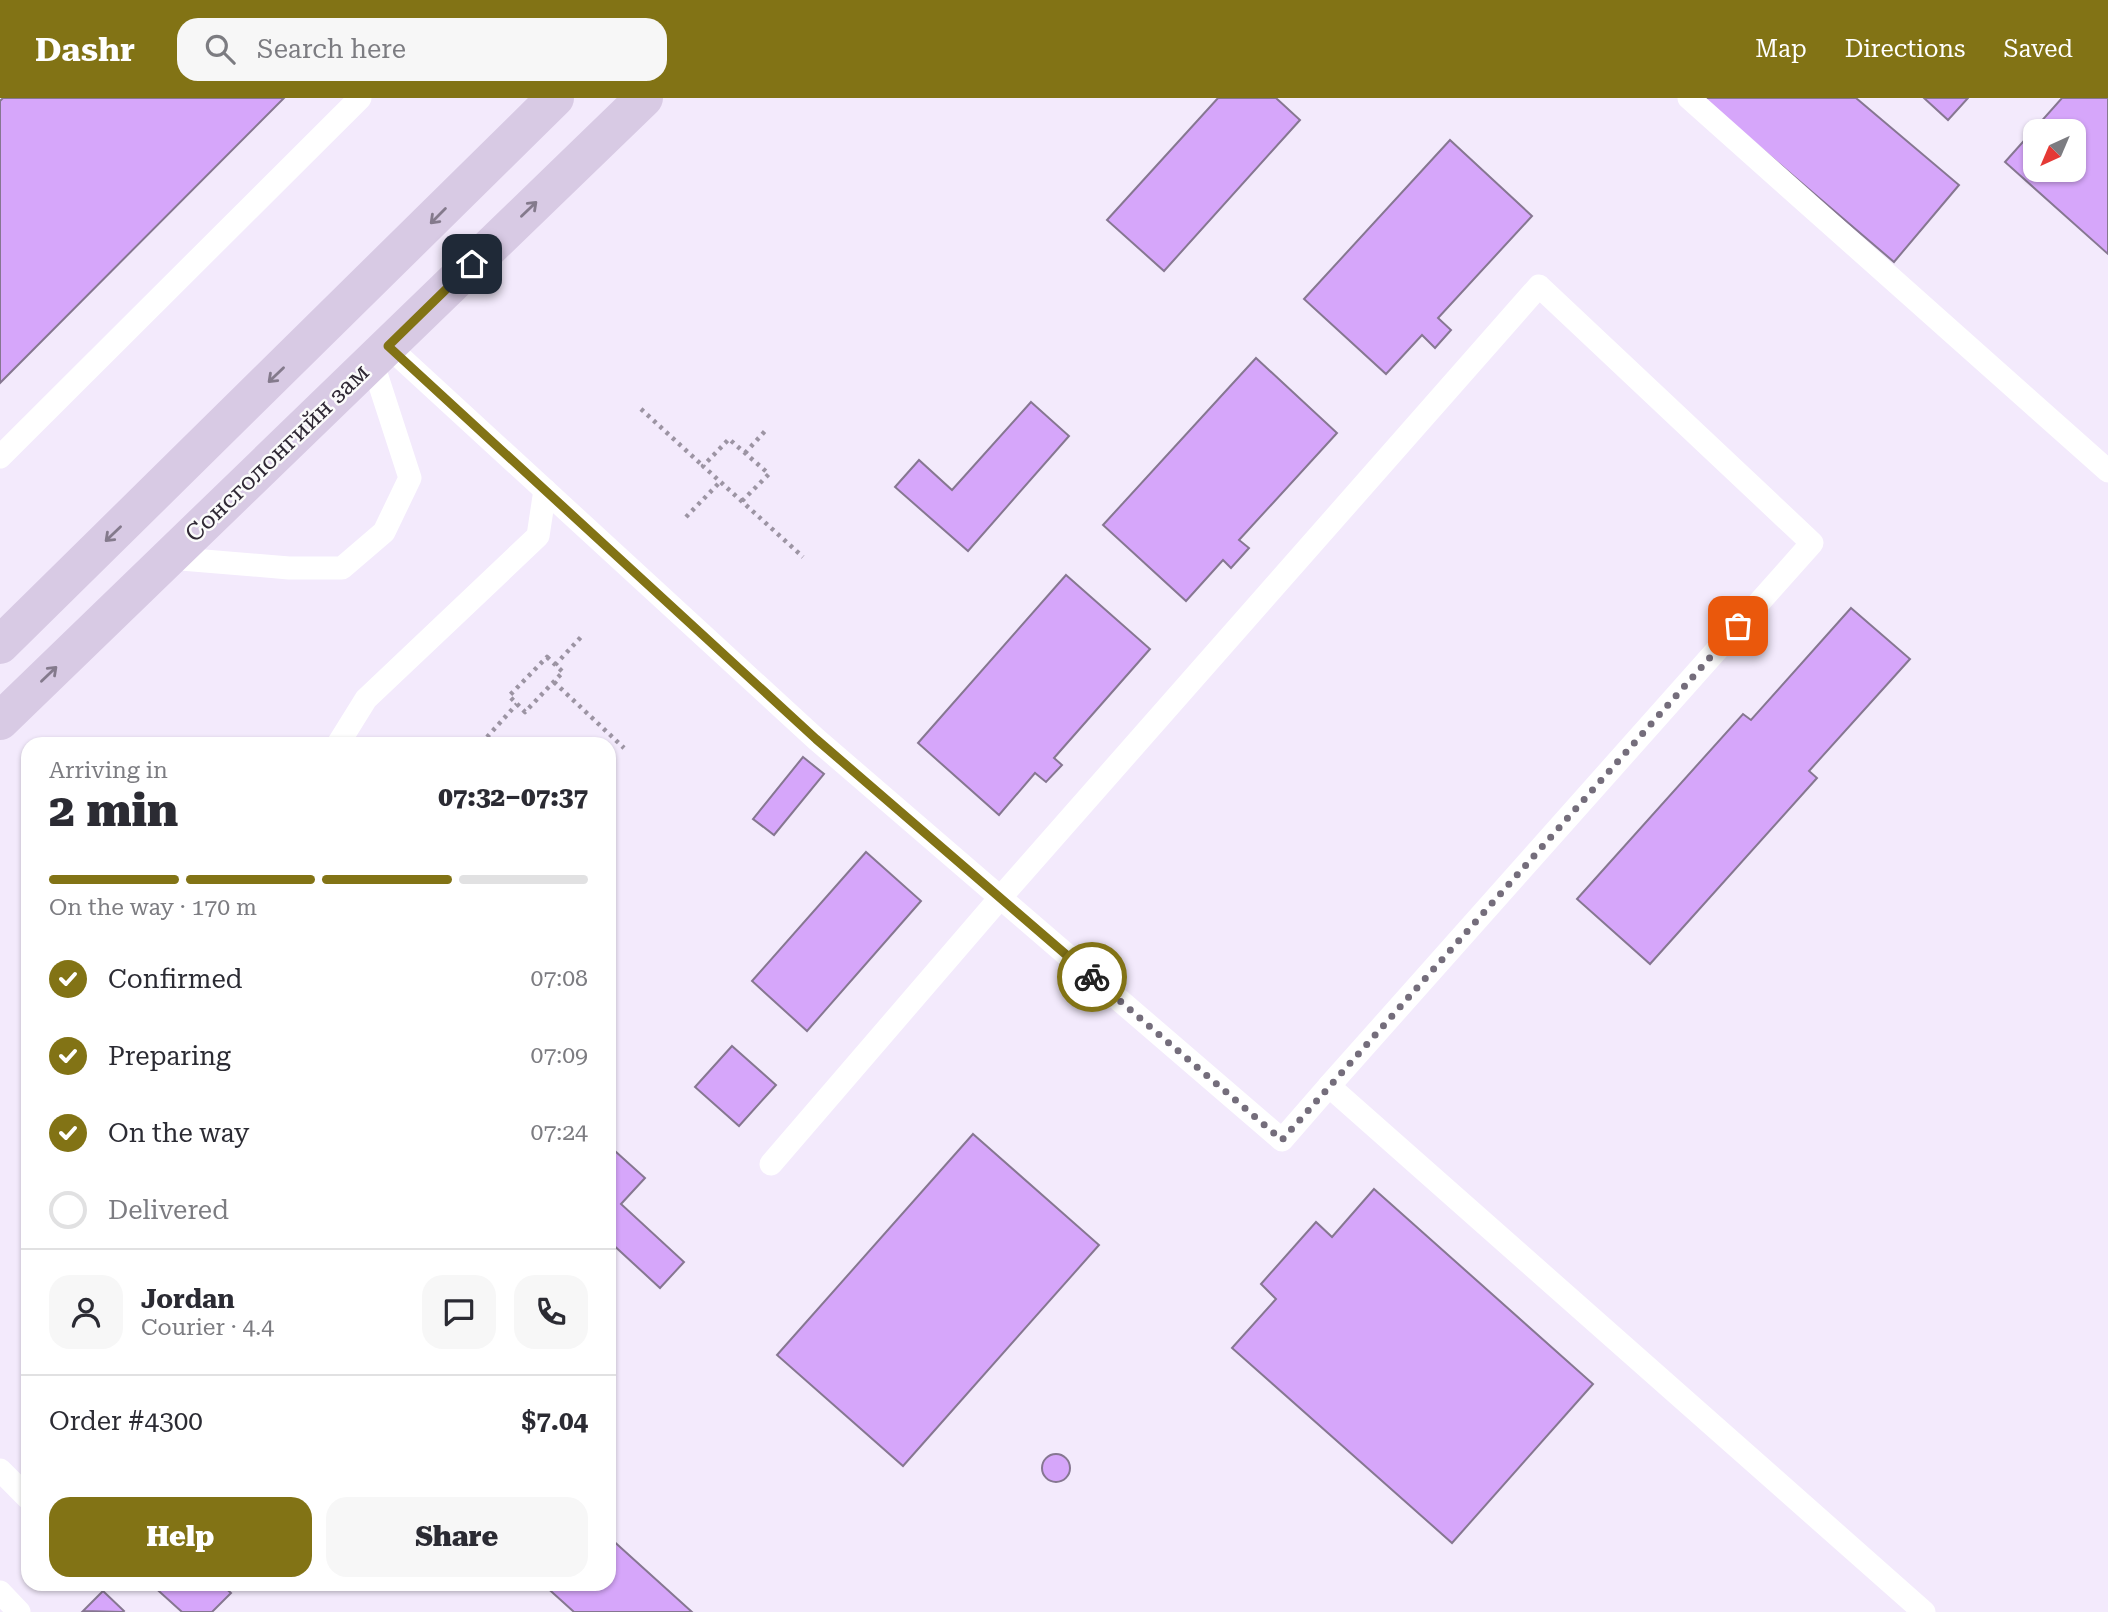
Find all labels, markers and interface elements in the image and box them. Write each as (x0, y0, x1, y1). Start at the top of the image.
search box (177, 18, 667, 81)
text: Dashr (35, 30, 135, 69)
icon: search (201, 30, 239, 68)
text: Search here (257, 34, 406, 64)
text: Map (1755, 35, 1807, 63)
text: Directions (1845, 35, 1965, 63)
text: Saved (2003, 35, 2073, 63)
north arrow (2023, 119, 2086, 182)
map controls (2023, 119, 2086, 182)
one-way arrow (520, 200, 537, 217)
one-way arrow (429, 207, 446, 224)
pin (442, 234, 502, 294)
icon: home (453, 245, 491, 283)
street label: Сонсголонгийн зам (179, 358, 375, 548)
one-way arrow (268, 367, 285, 384)
one-way arrow (105, 526, 122, 543)
pin (1708, 596, 1768, 656)
icon: bag (1719, 607, 1757, 645)
one-way arrow (40, 665, 57, 682)
text: Arriving in (49, 757, 168, 784)
text: 07:32–07:37 (438, 782, 588, 812)
text: 2 min (49, 783, 178, 837)
text: On the way · 170 m (49, 894, 257, 921)
courier (1057, 942, 1127, 1012)
icon: bike (1073, 958, 1111, 996)
icon: check (49, 960, 87, 998)
text: Confirmed (108, 964, 243, 994)
text: 07:08 (531, 965, 588, 992)
icon: check (49, 1037, 87, 1075)
text: Preparing (108, 1041, 231, 1071)
text: 07:09 (531, 1042, 588, 1069)
icon: check (49, 1114, 87, 1152)
text: On the way (108, 1118, 249, 1148)
text: 07:24 (531, 1119, 588, 1146)
text: Delivered (108, 1195, 229, 1225)
button: person (49, 1275, 123, 1349)
button: chat (422, 1275, 496, 1349)
button: phone (514, 1275, 588, 1349)
text: Jordan (141, 1284, 235, 1314)
text: Courier · 4.4 (141, 1314, 274, 1341)
text: Order #4300 (49, 1406, 203, 1436)
text: $7.04 (522, 1406, 588, 1436)
button: Help (49, 1497, 312, 1577)
button: Share (326, 1497, 588, 1577)

